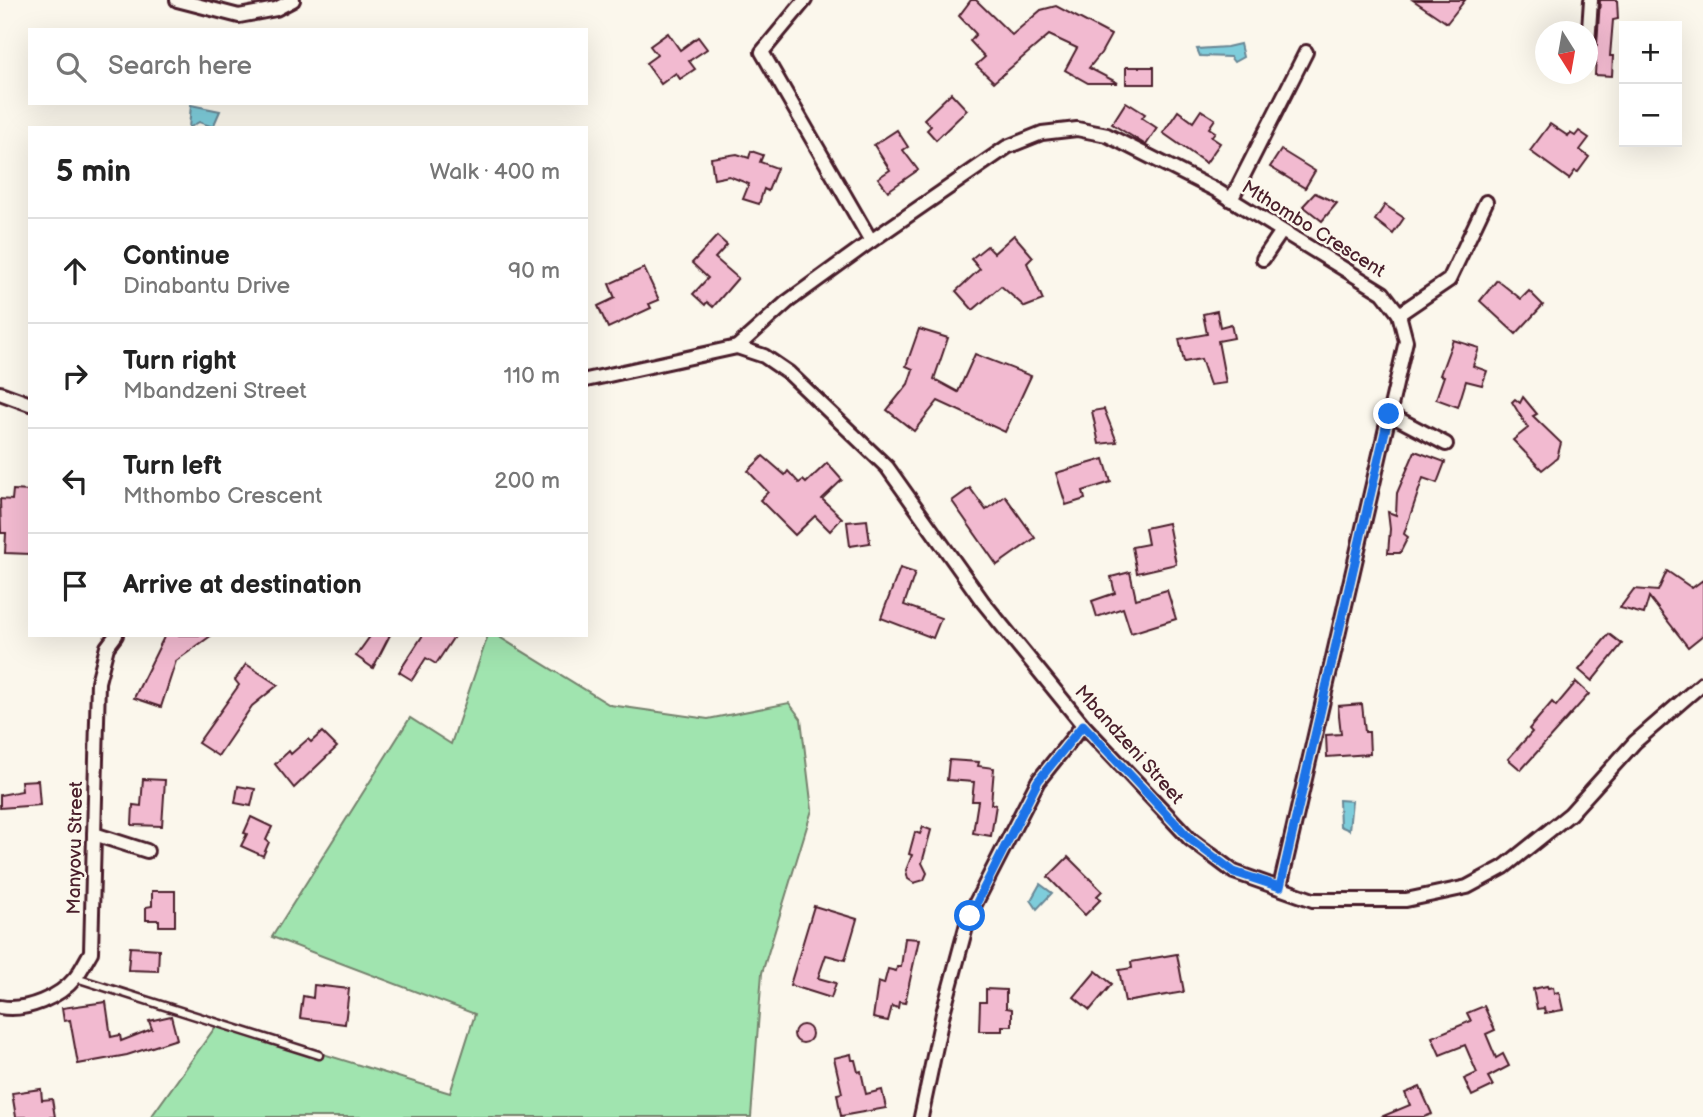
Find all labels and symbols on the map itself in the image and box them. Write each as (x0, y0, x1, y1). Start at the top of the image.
north arrow (1535, 21, 1598, 84)
street label: Mthombo Crescent (1237, 176, 1389, 283)
route end (1373, 398, 1404, 429)
street label: Mbandzeni Street (1070, 681, 1188, 809)
street label: Manyovu Street (63, 781, 88, 915)
route start (954, 900, 985, 931)

